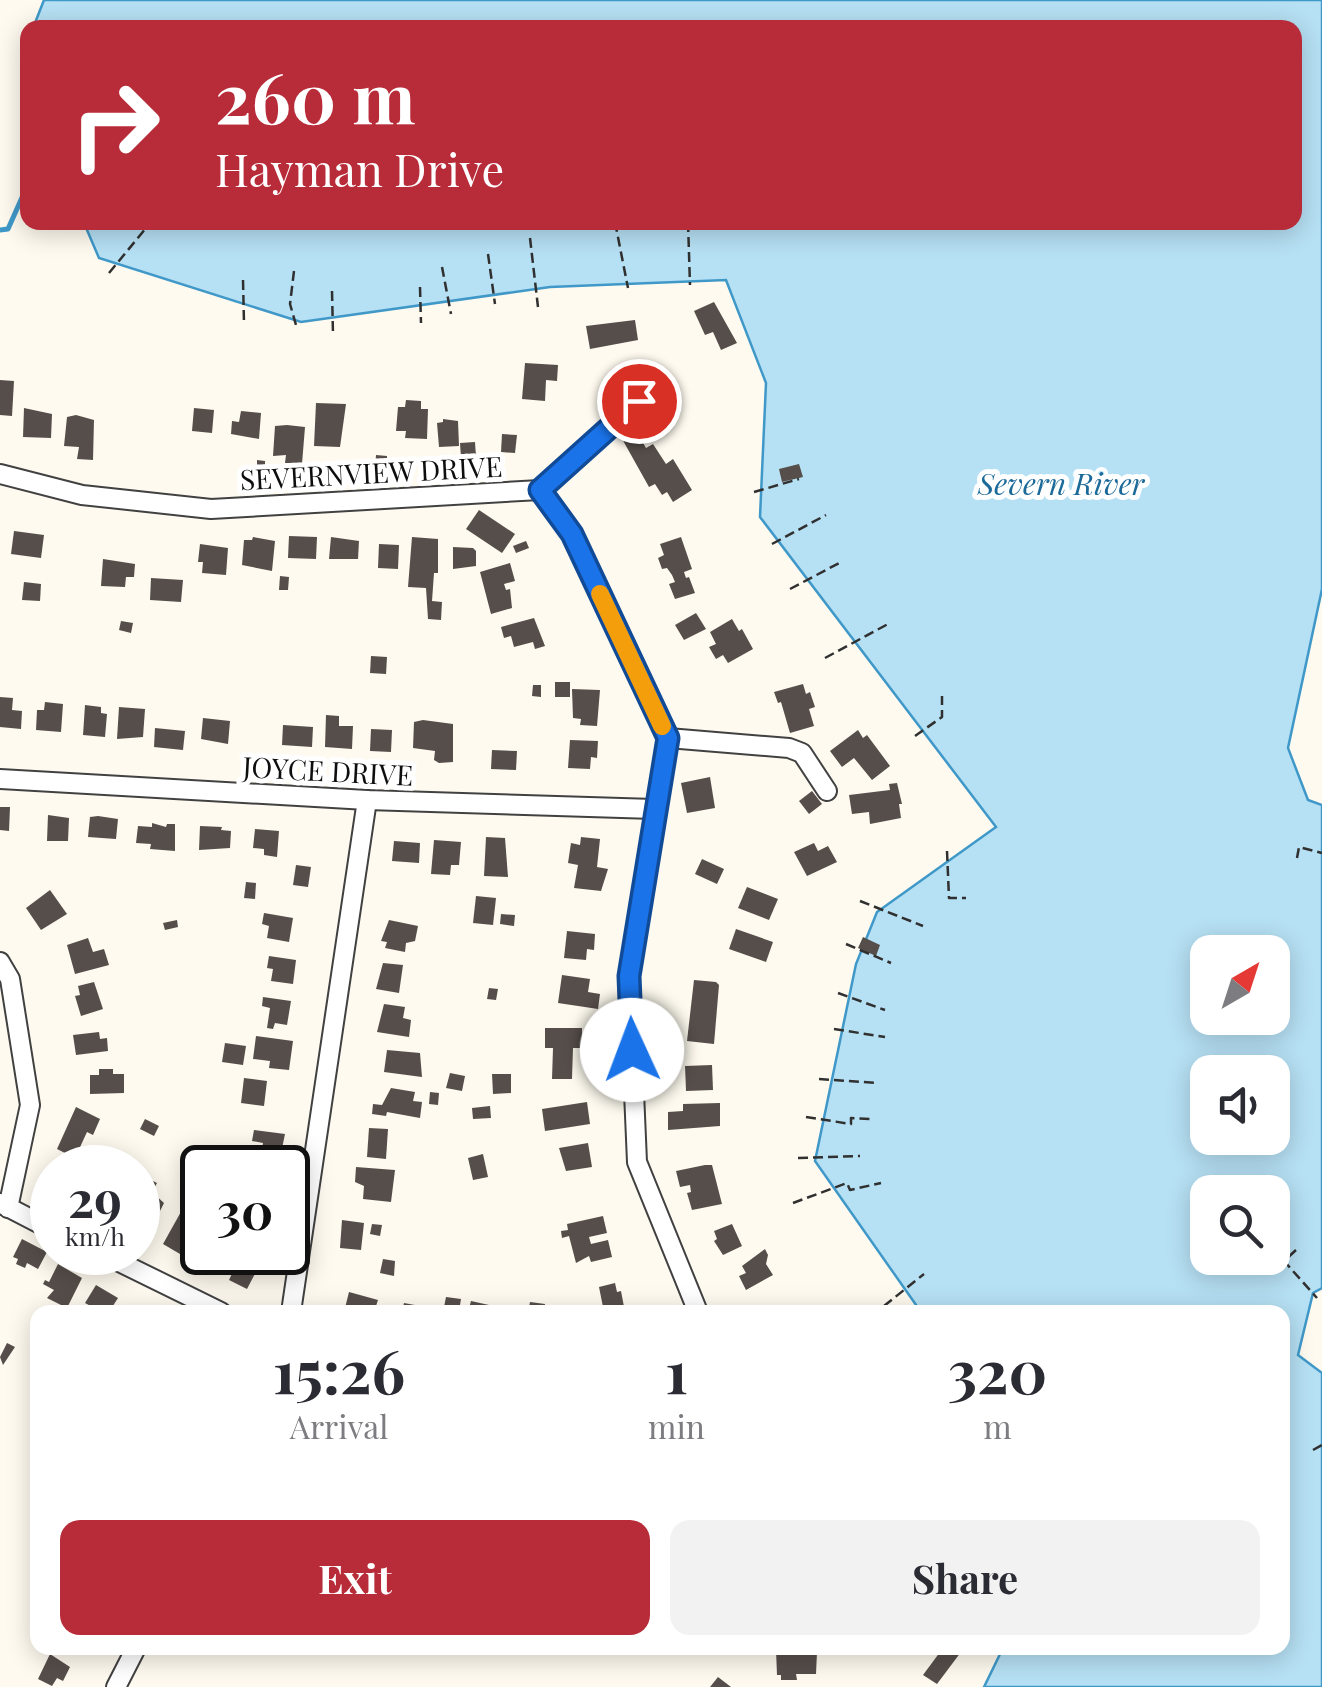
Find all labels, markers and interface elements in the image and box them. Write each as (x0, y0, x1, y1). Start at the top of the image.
text: 260 m (215, 48, 416, 142)
icon: right (50, 60, 180, 190)
text: Hayman Drive (215, 138, 504, 198)
pin (597, 359, 682, 444)
icon: arrive (612, 374, 667, 429)
street label: SEVERNVIEW DRIVE (239, 447, 503, 497)
water label: Severn River (977, 463, 1146, 503)
street label: JOYCE DRIVE (241, 747, 414, 793)
north arrow (1190, 935, 1290, 1035)
map controls (1190, 935, 1290, 1275)
position arrow (580, 998, 684, 1102)
button: sound (1190, 1055, 1290, 1155)
speed limit sign: 30 (180, 1145, 310, 1275)
text: 29 (68, 1164, 122, 1231)
button: search (1190, 1175, 1290, 1275)
text: km/h (65, 1219, 125, 1252)
text: 15:26 (273, 1329, 405, 1409)
text: 1 (665, 1329, 688, 1409)
text: 320 (948, 1329, 1047, 1409)
text: Arrival (290, 1404, 388, 1447)
text: min (648, 1404, 705, 1447)
text: m (983, 1404, 1012, 1447)
button: Exit (60, 1520, 650, 1635)
button: Share (670, 1520, 1260, 1635)

